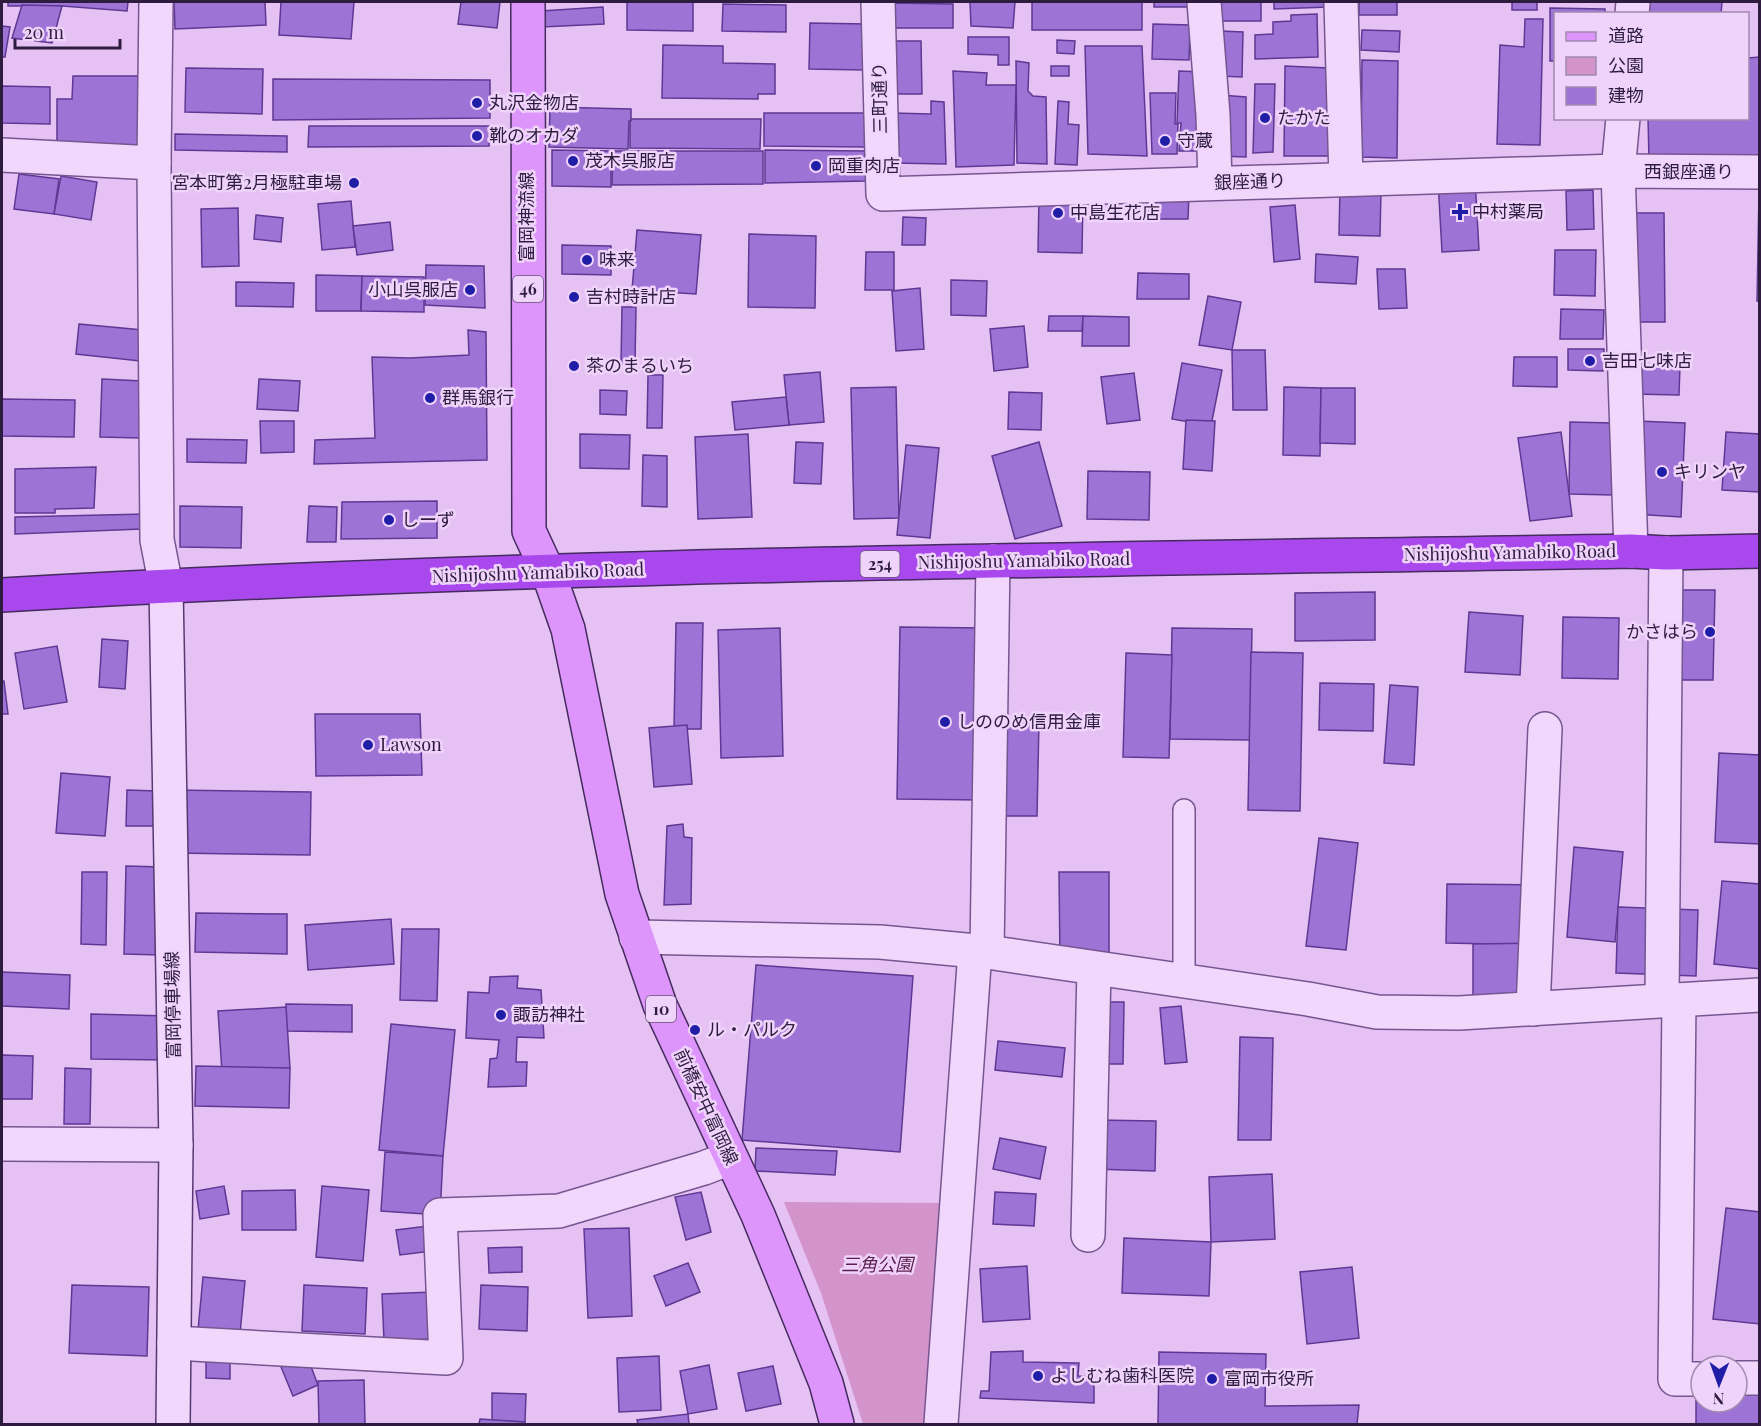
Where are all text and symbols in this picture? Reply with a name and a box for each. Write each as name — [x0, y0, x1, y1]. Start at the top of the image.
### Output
scale bar — [15, 12, 120, 50]
legend — [1554, 12, 1749, 120]
text: 20 m — [24, 20, 64, 44]
text: 道路 — [1608, 23, 1644, 47]
text: 公園 — [1608, 53, 1644, 77]
street label: 三町通り — [866, 62, 892, 134]
text: 建物 — [1608, 83, 1644, 107]
place label: 丸沢金物店 — [489, 90, 579, 114]
marker: 丸沢金物店 — [470, 96, 484, 110]
place label: たかた — [1277, 105, 1331, 129]
marker: たかた — [1258, 111, 1272, 125]
place label: 靴のオカダ — [489, 123, 579, 147]
place label: 守蔵 — [1177, 128, 1213, 152]
marker: 靴のオカダ — [470, 129, 484, 143]
marker: 守蔵 — [1158, 134, 1172, 148]
place label: 茂木呉服店 — [585, 148, 675, 172]
place label: 岡重肉店 — [828, 153, 900, 177]
marker: 茂木呉服店 — [566, 154, 580, 168]
marker: 岡重肉店 — [809, 159, 823, 173]
street label: 西銀座通り — [1644, 159, 1734, 183]
street label: 銀座通り — [1214, 168, 1286, 194]
place label: 宮本町第2月極駐車場 — [171, 170, 342, 194]
street label: 富岡神流線 — [514, 172, 538, 262]
marker: 宮本町第2月極駐車場 — [347, 176, 361, 190]
place label: 中村薬局 — [1472, 199, 1544, 223]
place label: 中島生花店 — [1070, 200, 1160, 224]
marker: 中村薬局 — [1453, 205, 1467, 219]
marker: 中島生花店 — [1051, 206, 1065, 220]
place label: 味来 — [599, 247, 635, 271]
marker: 味来 — [580, 253, 594, 267]
road number: 46 — [513, 276, 543, 302]
place label: 小山呉服店 — [368, 277, 458, 301]
marker: 小山呉服店 — [463, 283, 477, 297]
place label: 吉村時計店 — [586, 284, 676, 308]
marker: 吉村時計店 — [567, 290, 581, 304]
place label: 吉田七味店 — [1602, 348, 1692, 372]
place label: 茶のまるいち — [586, 353, 694, 377]
marker: 吉田七味店 — [1583, 354, 1597, 368]
marker: 茶のまるいち — [567, 359, 581, 373]
place label: 群馬銀行 — [442, 385, 514, 409]
marker: 群馬銀行 — [423, 391, 437, 405]
place label: キリンヤ — [1674, 459, 1746, 483]
marker: キリンヤ — [1655, 465, 1669, 479]
place label: しーず — [401, 507, 455, 531]
marker: しーず — [382, 513, 396, 527]
street label: Nishijoshu Yamabiko Road — [1403, 538, 1617, 566]
street label: Nishijoshu Yamabiko Road — [917, 546, 1131, 574]
road number: 254 — [860, 551, 900, 577]
street label: Nishijoshu Yamabiko Road — [431, 556, 645, 588]
place label: かさはら — [1626, 619, 1698, 643]
marker: かさはら — [1703, 625, 1717, 639]
place label: しののめ信用金庫 — [957, 709, 1101, 733]
marker: しののめ信用金庫 — [938, 715, 952, 729]
place label: Lawson — [380, 732, 442, 756]
marker: Lawson — [361, 738, 375, 752]
street label: 富岡停車場線 — [159, 951, 185, 1059]
road number: 10 — [646, 996, 676, 1022]
place label: 諏訪神社 — [513, 1002, 585, 1026]
marker: 諏訪神社 — [494, 1008, 508, 1022]
place label: ル・パルク — [707, 1017, 797, 1041]
marker: ル・パルク — [688, 1023, 702, 1037]
street label: 前橋安中富岡線 — [669, 1044, 744, 1169]
park label: 三角公園 — [841, 1252, 916, 1276]
north arrow — [1689, 1354, 1749, 1414]
place label: よしむね歯科医院 — [1050, 1363, 1194, 1387]
place label: 富岡市役所 — [1224, 1366, 1314, 1390]
marker: よしむね歯科医院 — [1031, 1369, 1045, 1383]
marker: 富岡市役所 — [1205, 1372, 1219, 1386]
text: N — [1712, 1389, 1725, 1410]

